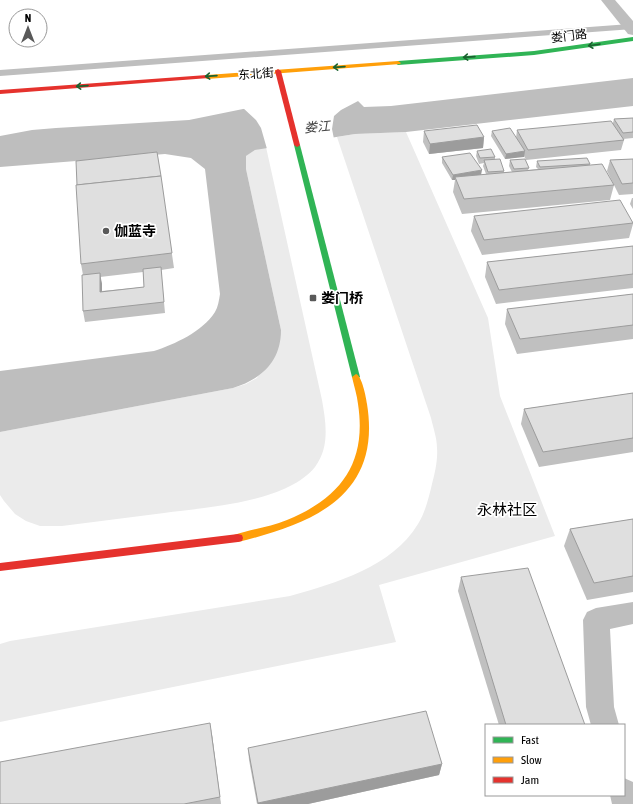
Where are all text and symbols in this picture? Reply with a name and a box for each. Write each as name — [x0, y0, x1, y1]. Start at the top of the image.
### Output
north arrow — [8, 8, 48, 48]
text: N — [25, 12, 31, 24]
street label: 娄门路 — [550, 27, 588, 45]
one-way arrow — [588, 41, 601, 49]
one-way arrow — [463, 54, 476, 61]
one-way arrow — [333, 63, 346, 70]
street label: 东北街 — [238, 66, 274, 82]
one-way arrow — [205, 73, 218, 80]
one-way arrow — [76, 82, 89, 89]
water label: 娄江 — [303, 118, 333, 136]
place label: 伽蓝寺 — [114, 223, 156, 239]
marker: 伽蓝寺 — [101, 226, 111, 236]
place label: 娄门桥 — [321, 290, 363, 306]
marker: 娄门桥 — [308, 293, 318, 303]
district label: 永林社区 — [477, 501, 537, 518]
legend — [485, 724, 625, 796]
text: Fast — [521, 733, 539, 747]
text: Slow — [521, 753, 542, 767]
text: Jam — [521, 773, 539, 787]

